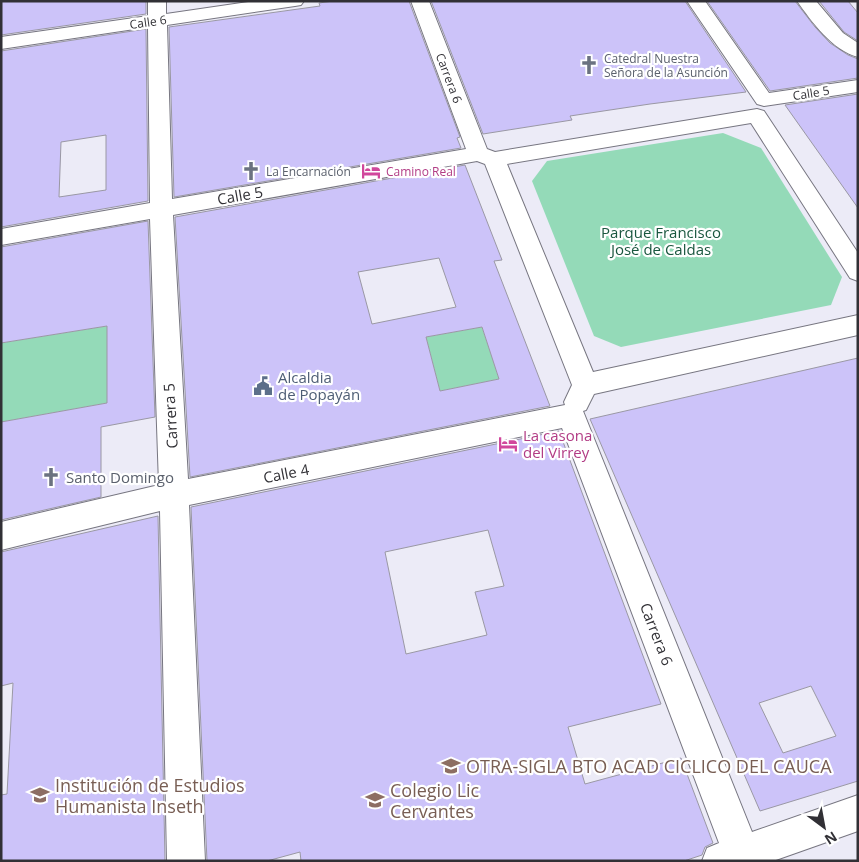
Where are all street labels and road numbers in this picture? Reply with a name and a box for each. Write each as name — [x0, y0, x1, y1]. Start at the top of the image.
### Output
street label: Calle 6 — [128, 11, 168, 33]
street label: Carrera 6 — [432, 51, 466, 106]
street label: Calle 5 — [791, 82, 831, 104]
street label: Calle 5 — [215, 181, 265, 209]
street label: Carrera 5 — [158, 383, 182, 449]
street label: Calle 4 — [261, 459, 311, 487]
street label: Carrera 6 — [636, 600, 678, 668]

